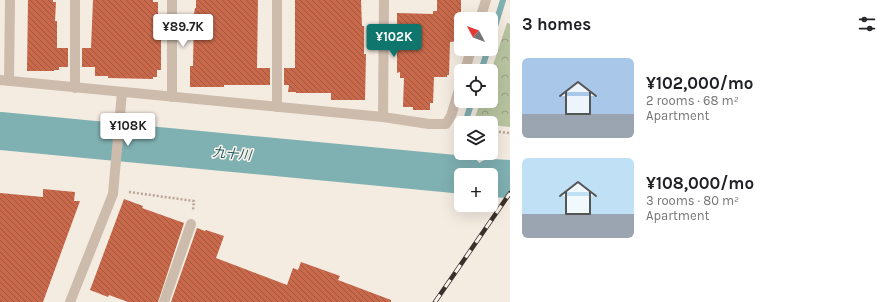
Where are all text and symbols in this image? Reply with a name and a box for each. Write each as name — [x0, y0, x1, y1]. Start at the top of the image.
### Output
north arrow — [454, 12, 498, 56]
map controls — [454, 12, 498, 212]
icon: filters — [856, 13, 878, 35]
pin: ¥89.7K — [150, 14, 216, 48]
text: 3 homes — [522, 14, 591, 34]
text: ¥89.7K — [162, 19, 204, 34]
pin: ¥102K — [366, 24, 422, 58]
text: ¥102K — [376, 29, 412, 44]
button: locate — [454, 64, 498, 108]
text: ¥102,000/mo — [646, 73, 753, 93]
icon: home — [554, 74, 602, 122]
text: 2 rooms · 68 m² — [646, 93, 739, 108]
text: Apartment — [646, 108, 709, 123]
pin: ¥108K — [100, 113, 156, 147]
button: layers — [454, 116, 498, 160]
text: ¥108K — [109, 118, 147, 133]
water label: 九十川 — [212, 144, 254, 163]
button: + — [454, 168, 498, 212]
text: ¥108,000/mo — [646, 173, 754, 193]
icon: home — [554, 174, 602, 222]
text: 3 rooms · 80 m² — [646, 193, 739, 208]
text: Apartment — [646, 208, 709, 223]

